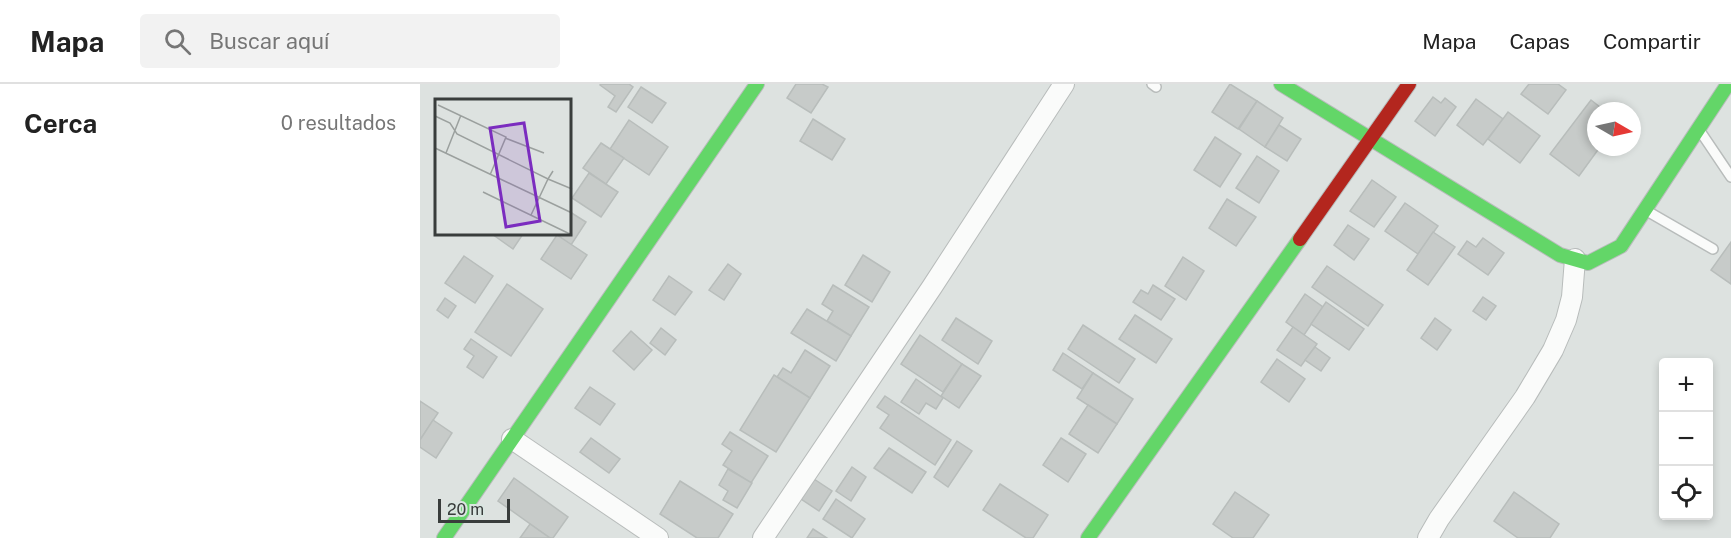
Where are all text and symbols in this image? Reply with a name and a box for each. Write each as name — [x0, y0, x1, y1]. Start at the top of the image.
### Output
search box — [140, 14, 560, 68]
text: Mapa — [30, 25, 104, 58]
icon: search — [161, 25, 194, 58]
text: Buscar aquí — [209, 28, 329, 54]
text: Mapa — [1422, 29, 1476, 54]
text: Capas — [1509, 29, 1570, 54]
text: Compartir — [1603, 29, 1701, 54]
inset map — [435, 99, 572, 236]
north arrow — [1587, 102, 1641, 156]
text: Cerca — [24, 108, 97, 139]
text: 0 resultados — [281, 111, 396, 135]
map controls — [1659, 358, 1713, 520]
button: + — [1659, 358, 1713, 412]
button: − — [1659, 412, 1713, 466]
button: locate — [1659, 466, 1713, 520]
scale bar — [438, 496, 510, 524]
text: 20 m — [447, 500, 484, 519]

